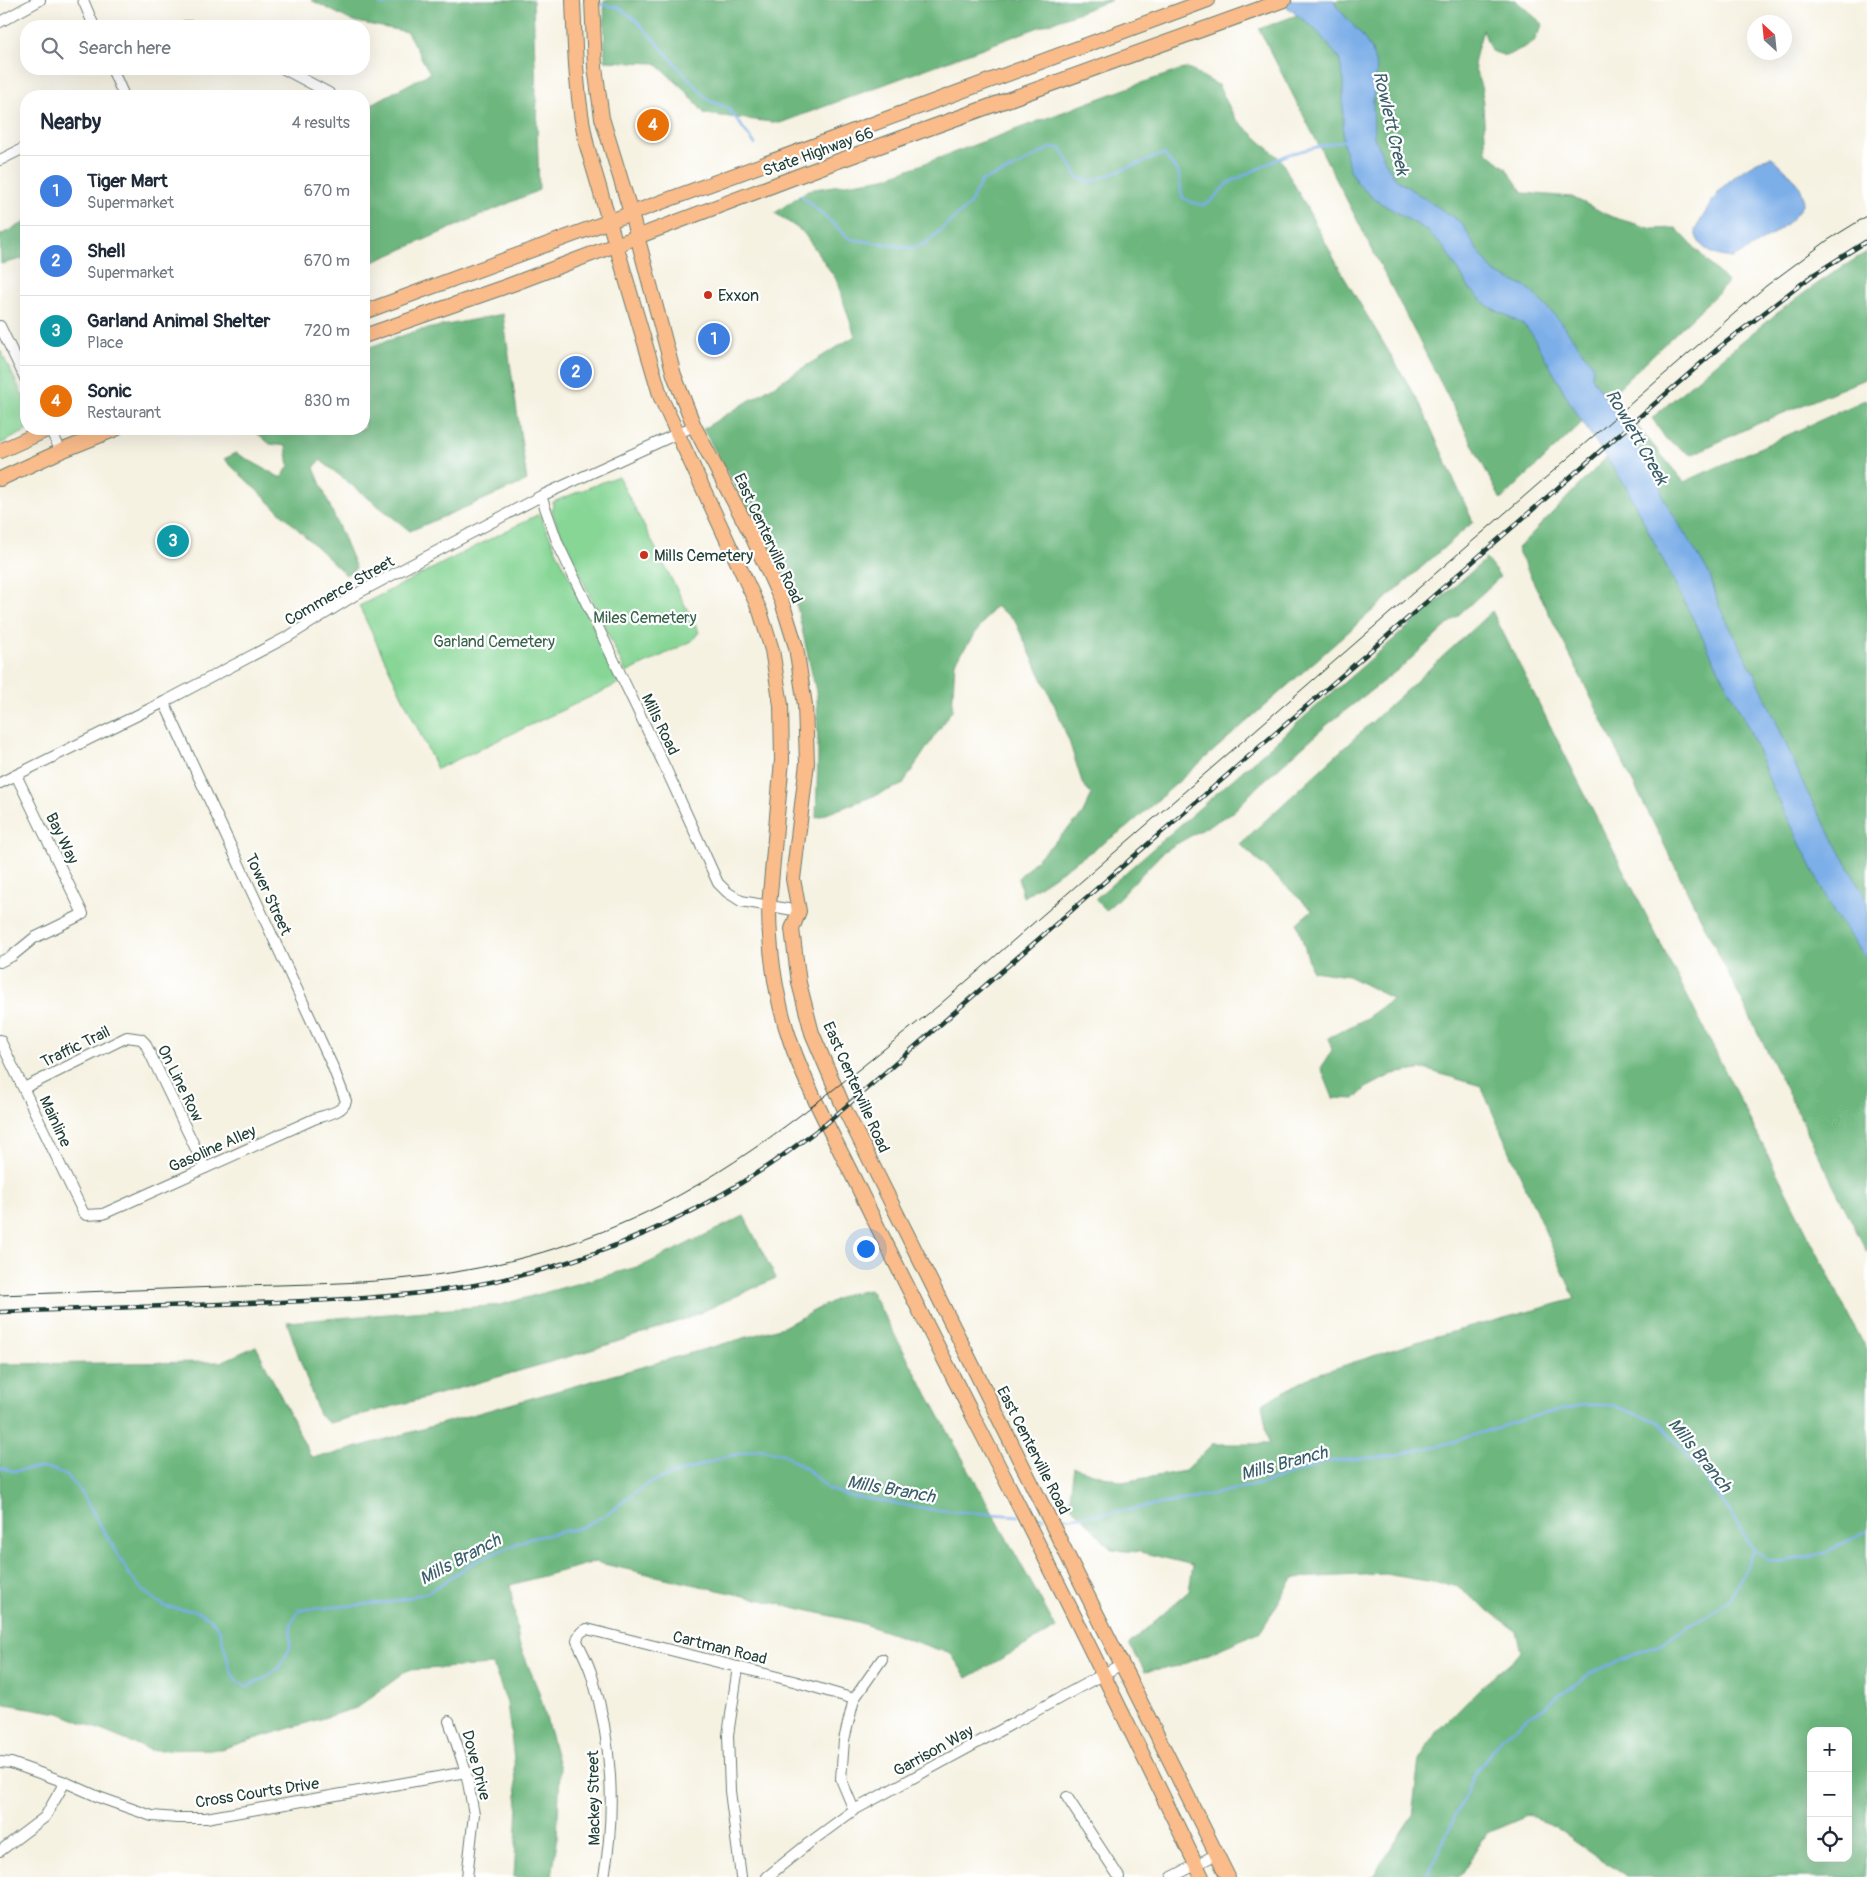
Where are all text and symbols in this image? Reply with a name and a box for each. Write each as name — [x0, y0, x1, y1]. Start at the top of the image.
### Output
north arrow — [1747, 15, 1792, 60]
search box — [20, 20, 370, 75]
icon: search — [38, 34, 66, 62]
text: Search here — [78, 36, 171, 60]
water label: Rowlett Creek — [1367, 69, 1414, 179]
pin: 4 — [637, 106, 669, 144]
text: Nearby — [40, 109, 101, 136]
text: 4 results — [292, 113, 350, 133]
street label: State Highway 66 — [760, 123, 876, 181]
text: Tiger Mart — [87, 169, 168, 193]
text: 1 — [53, 181, 59, 201]
text: 670 m — [304, 181, 350, 201]
text: Supermarket — [87, 193, 174, 213]
text: Shell — [87, 239, 125, 263]
text: 2 — [52, 251, 60, 271]
text: 670 m — [304, 251, 350, 271]
text: Supermarket — [87, 263, 174, 283]
place label: Exxon — [718, 286, 759, 306]
marker: Exxon — [702, 289, 714, 301]
text: Garland Animal Shelter — [87, 309, 270, 333]
pin: 1 — [698, 320, 730, 358]
text: 3 — [52, 321, 60, 341]
text: 720 m — [304, 321, 350, 341]
text: Place — [87, 333, 123, 353]
pin: 2 — [560, 353, 592, 391]
text: Sonic — [87, 379, 132, 403]
water label: Rowlett Creek — [1600, 386, 1674, 490]
text: 4 — [51, 391, 61, 411]
text: 830 m — [304, 391, 350, 411]
text: Restaurant — [87, 403, 161, 423]
street label: East Centerville Road — [729, 470, 807, 607]
pin: 3 — [157, 522, 189, 560]
place label: Mills Cemetery — [654, 546, 753, 566]
marker: Mills Cemetery — [638, 549, 650, 561]
street label: Commerce Street — [281, 551, 398, 630]
park label: Miles Cemetery — [593, 608, 697, 628]
park label: Garland Cemetery — [433, 632, 555, 652]
street label: Mills Road — [637, 691, 684, 758]
street label: Bay Way — [41, 809, 83, 868]
street label: Tower Street — [240, 850, 296, 939]
street label: East Centerville Road — [818, 1019, 894, 1156]
street label: Traffic Trail — [37, 1022, 113, 1072]
street label: On Line Row — [153, 1042, 207, 1125]
street label: Mainline — [35, 1093, 76, 1150]
street label: Gasoline Alley — [166, 1121, 259, 1177]
your location — [853, 1236, 879, 1262]
street label: East Centerville Road — [992, 1383, 1074, 1518]
water label: Mills Branch — [1663, 1414, 1738, 1498]
water label: Mills Branch — [1238, 1440, 1332, 1486]
water label: Mills Branch — [845, 1470, 938, 1509]
water label: Mills Branch — [416, 1528, 506, 1590]
street label: Cartman Road — [671, 1627, 769, 1669]
street label: Garrison Way — [890, 1721, 977, 1781]
map controls — [1807, 1727, 1852, 1862]
button: + — [1807, 1727, 1852, 1772]
street label: Dove Drive — [457, 1728, 495, 1802]
street label: Mackey Street — [583, 1750, 605, 1846]
button: − — [1807, 1772, 1852, 1817]
street label: Cross Courts Drive — [194, 1773, 321, 1813]
button: locate — [1807, 1817, 1852, 1862]

